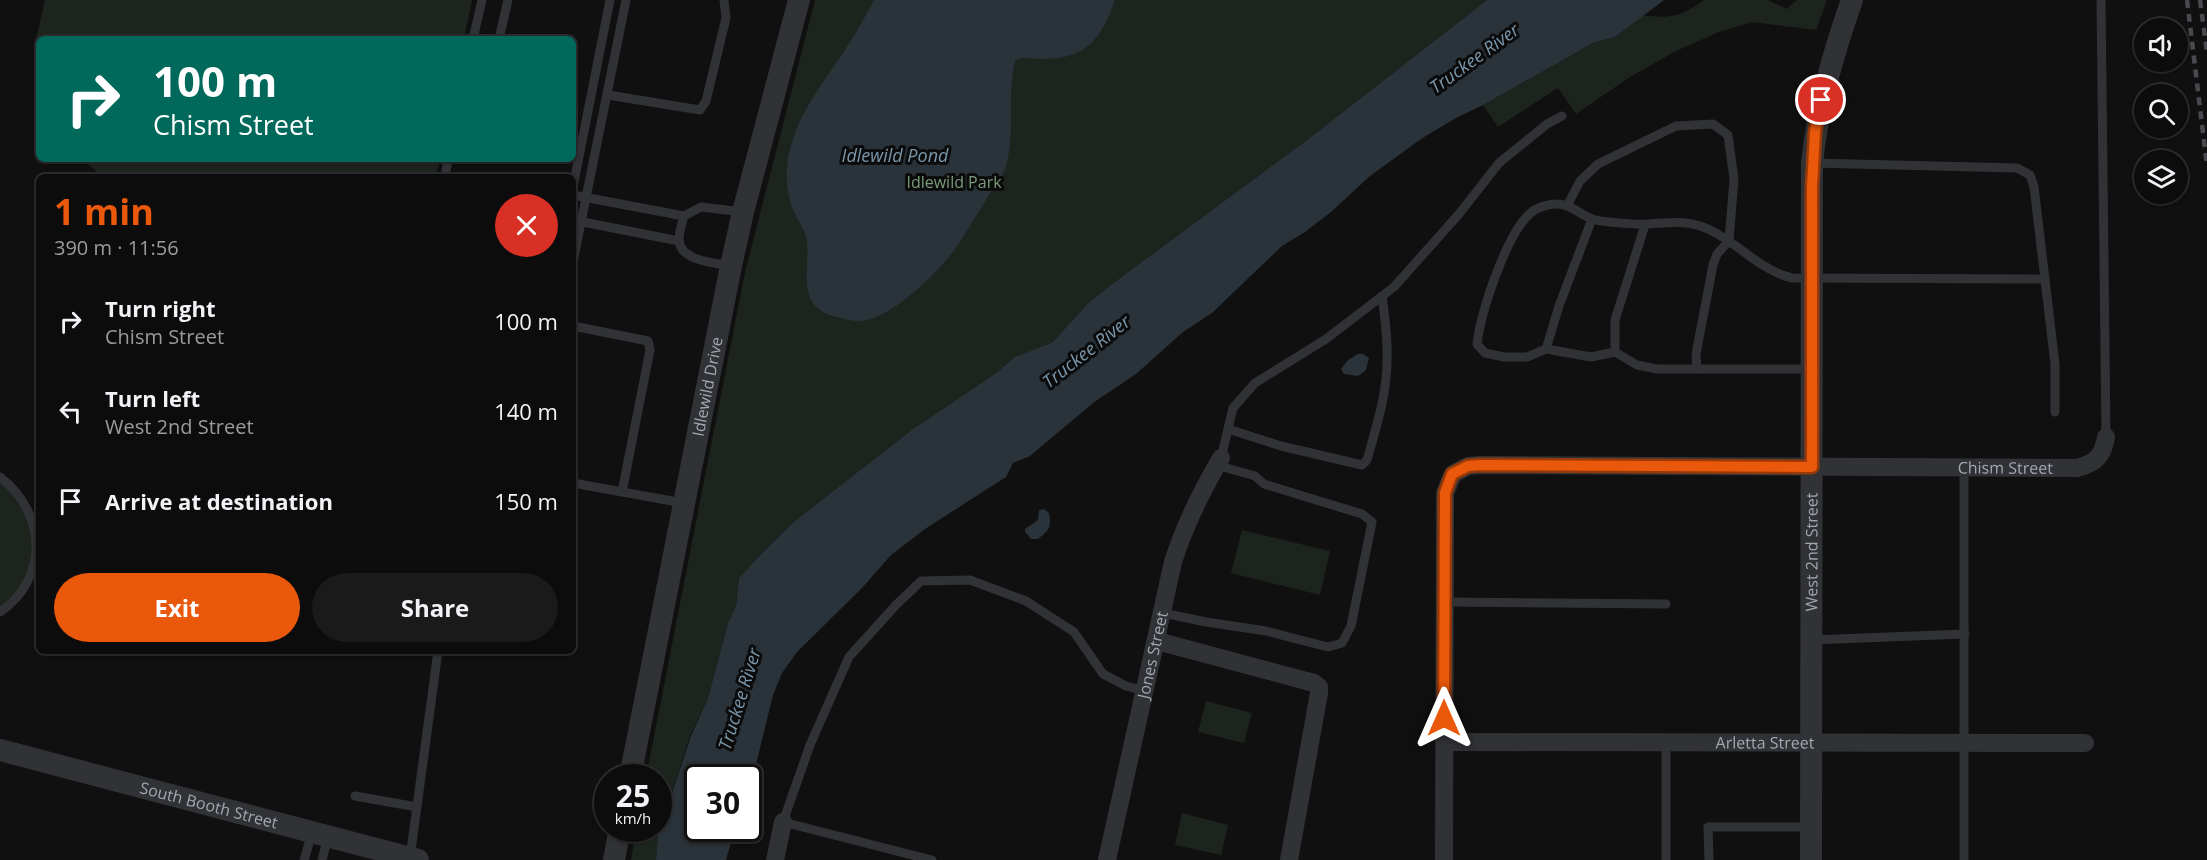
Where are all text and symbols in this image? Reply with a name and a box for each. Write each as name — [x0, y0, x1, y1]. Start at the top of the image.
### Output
water label: Truckee River — [1424, 17, 1524, 99]
map controls — [2134, 18, 2188, 204]
button: sound — [2134, 18, 2188, 72]
text: 100 m — [153, 52, 277, 109]
icon: right — [54, 60, 132, 138]
pin — [1795, 74, 1846, 125]
icon: arrive — [1804, 83, 1837, 116]
button: search — [2134, 84, 2188, 138]
text: Chism Street — [153, 106, 314, 143]
water label: Idlewild Pond — [842, 143, 949, 167]
button: layers — [2134, 150, 2188, 204]
park label: Idlewild Park — [906, 171, 1002, 193]
text: 1 min — [54, 187, 154, 236]
button: close — [495, 194, 558, 257]
text: 390 m · 11:56 — [54, 234, 179, 261]
text: Turn right — [105, 293, 216, 323]
icon: right — [54, 305, 87, 338]
text: 100 m — [494, 306, 558, 336]
water label: Truckee River — [1037, 309, 1136, 393]
text: Chism Street — [105, 323, 224, 350]
street label: Idlewild Drive — [687, 335, 728, 438]
text: Turn left — [105, 383, 200, 413]
icon: left — [54, 395, 87, 428]
text: 140 m — [494, 396, 558, 426]
text: West 2nd Street — [105, 413, 254, 440]
street label: Chism Street — [1958, 456, 2053, 479]
icon: arrive — [54, 485, 87, 518]
text: Arrive at destination — [105, 486, 333, 516]
text: 150 m — [494, 486, 558, 516]
street label: West 2nd Street — [1800, 492, 1823, 611]
button: Exit — [54, 573, 300, 642]
button: Share — [312, 573, 558, 642]
street label: Jones Street — [1132, 609, 1173, 703]
water label: Truckee River — [712, 644, 766, 753]
position arrow — [1412, 686, 1476, 750]
street label: Arletta Street — [1716, 731, 1815, 754]
speed limit sign: 30 — [684, 764, 762, 842]
text: 25 — [616, 775, 650, 816]
street label: South Booth Street — [137, 776, 281, 834]
text: km/h — [615, 808, 651, 828]

